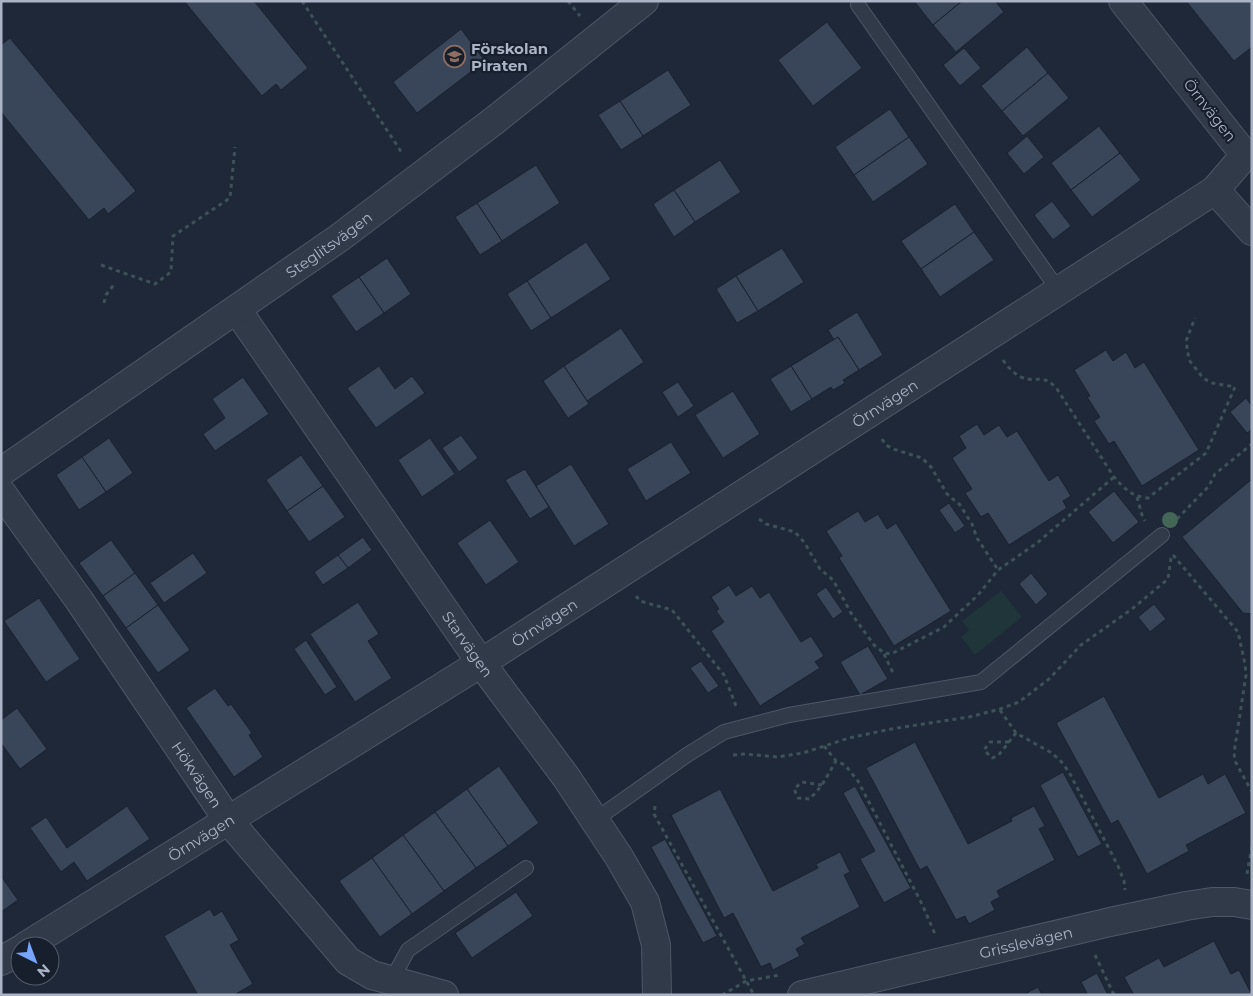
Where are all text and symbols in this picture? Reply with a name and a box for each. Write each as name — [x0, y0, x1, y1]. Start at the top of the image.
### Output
place label: Förskolan Piraten — [471, 39, 548, 75]
school or university icon: Förskolan Piraten — [443, 45, 467, 69]
street label: Örnvägen — [1180, 75, 1240, 145]
street label: Steglitsvägen — [282, 207, 376, 282]
street label: Örnvägen — [848, 375, 921, 431]
street label: Örnvägen — [508, 594, 581, 650]
street label: Starvägen — [438, 607, 498, 681]
street label: Hökvägen — [168, 738, 226, 811]
street label: Örnvägen — [164, 809, 238, 865]
street label: Grisslevägen — [977, 922, 1074, 962]
north arrow — [10, 936, 60, 986]
text: N — [33, 960, 54, 981]

